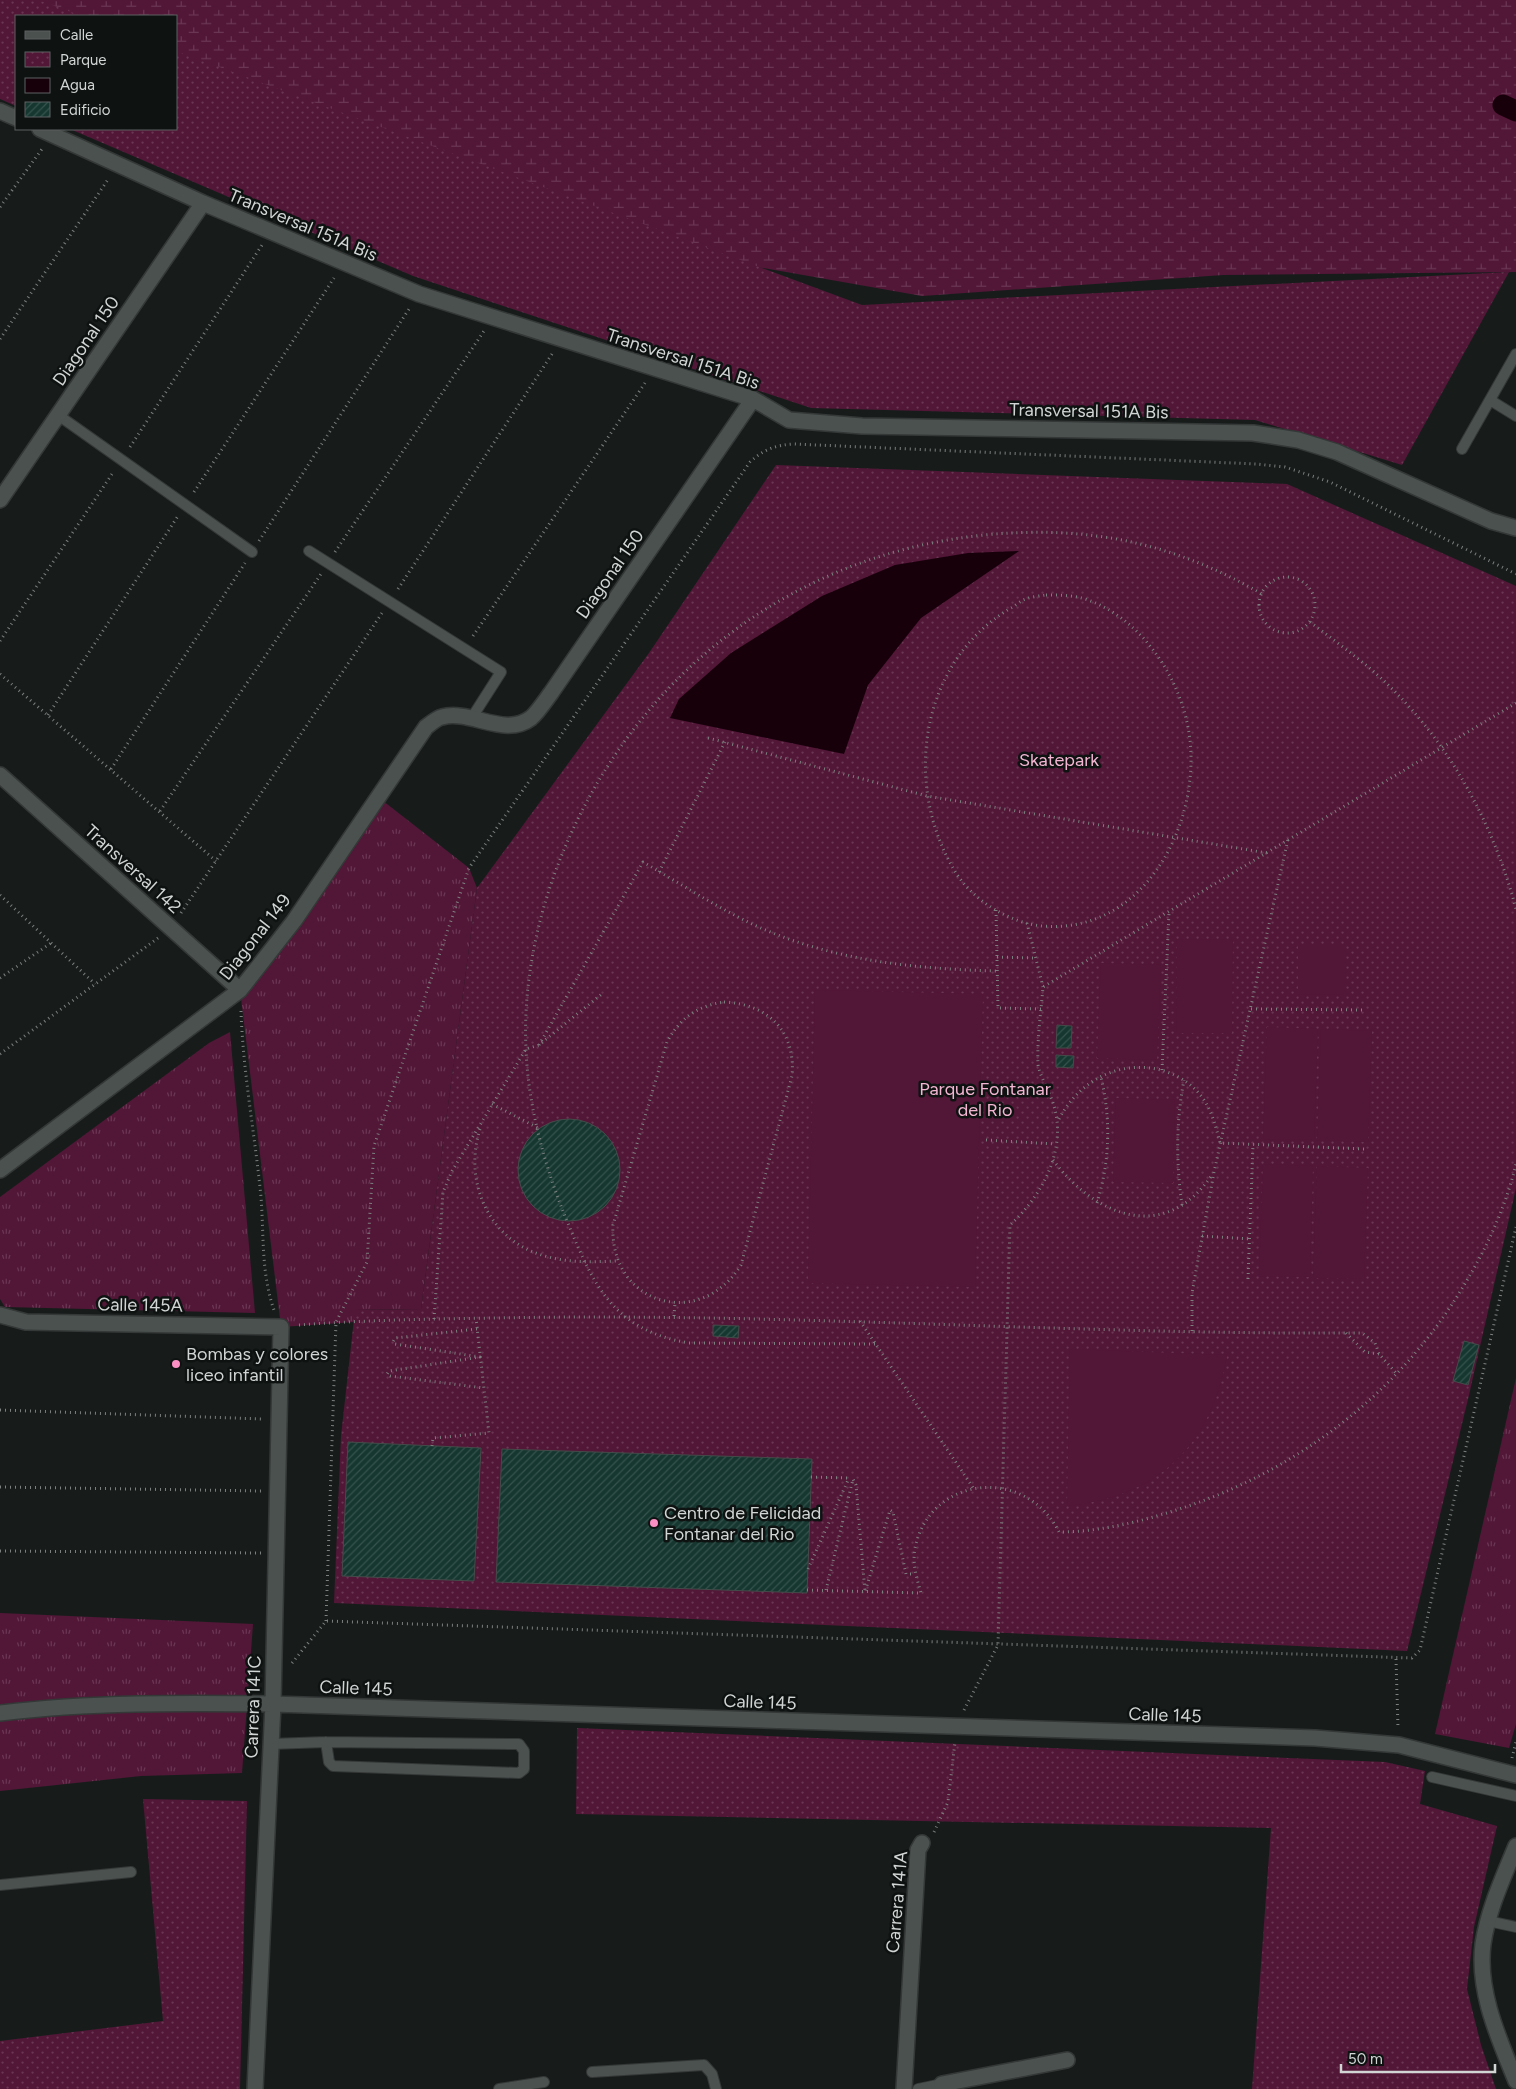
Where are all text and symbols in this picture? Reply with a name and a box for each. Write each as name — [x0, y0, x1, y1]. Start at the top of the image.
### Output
legend — [15, 15, 178, 130]
text: Calle — [60, 26, 93, 44]
text: Parque — [60, 51, 107, 69]
text: Agua — [60, 76, 95, 94]
text: Edificio — [60, 101, 111, 119]
street label: Transversal 151A Bis — [225, 184, 381, 266]
street label: Diagonal 150 — [48, 292, 124, 390]
street label: Transversal 151A Bis — [604, 324, 762, 394]
street label: Transversal 151A Bis — [1009, 399, 1169, 423]
street label: Diagonal 150 — [571, 525, 649, 623]
park label: Skatepark — [1019, 749, 1099, 771]
street label: Transversal 142 — [80, 820, 186, 918]
street label: Diagonal 149 — [215, 890, 295, 984]
park label: Parque Fontanar del Rio — [919, 1078, 1051, 1121]
street label: Calle 145A — [97, 1293, 183, 1317]
place label: Bombas y colores liceo infantil — [186, 1343, 328, 1386]
marker: Bombas y colores liceo infantil — [170, 1358, 182, 1370]
place label: Centro de Felicidad Fontanar del Rio — [664, 1502, 821, 1545]
marker: Centro de Felicidad Fontanar del Rio — [648, 1517, 660, 1529]
street label: Carrera 141C — [240, 1655, 266, 1759]
street label: Calle 145 — [319, 1676, 393, 1700]
street label: Calle 145 — [723, 1690, 797, 1714]
street label: Calle 145 — [1128, 1703, 1202, 1727]
street label: Carrera 141A — [882, 1850, 912, 1954]
scale bar — [1341, 2042, 1495, 2074]
text: 50 m — [1348, 2050, 1383, 2068]

